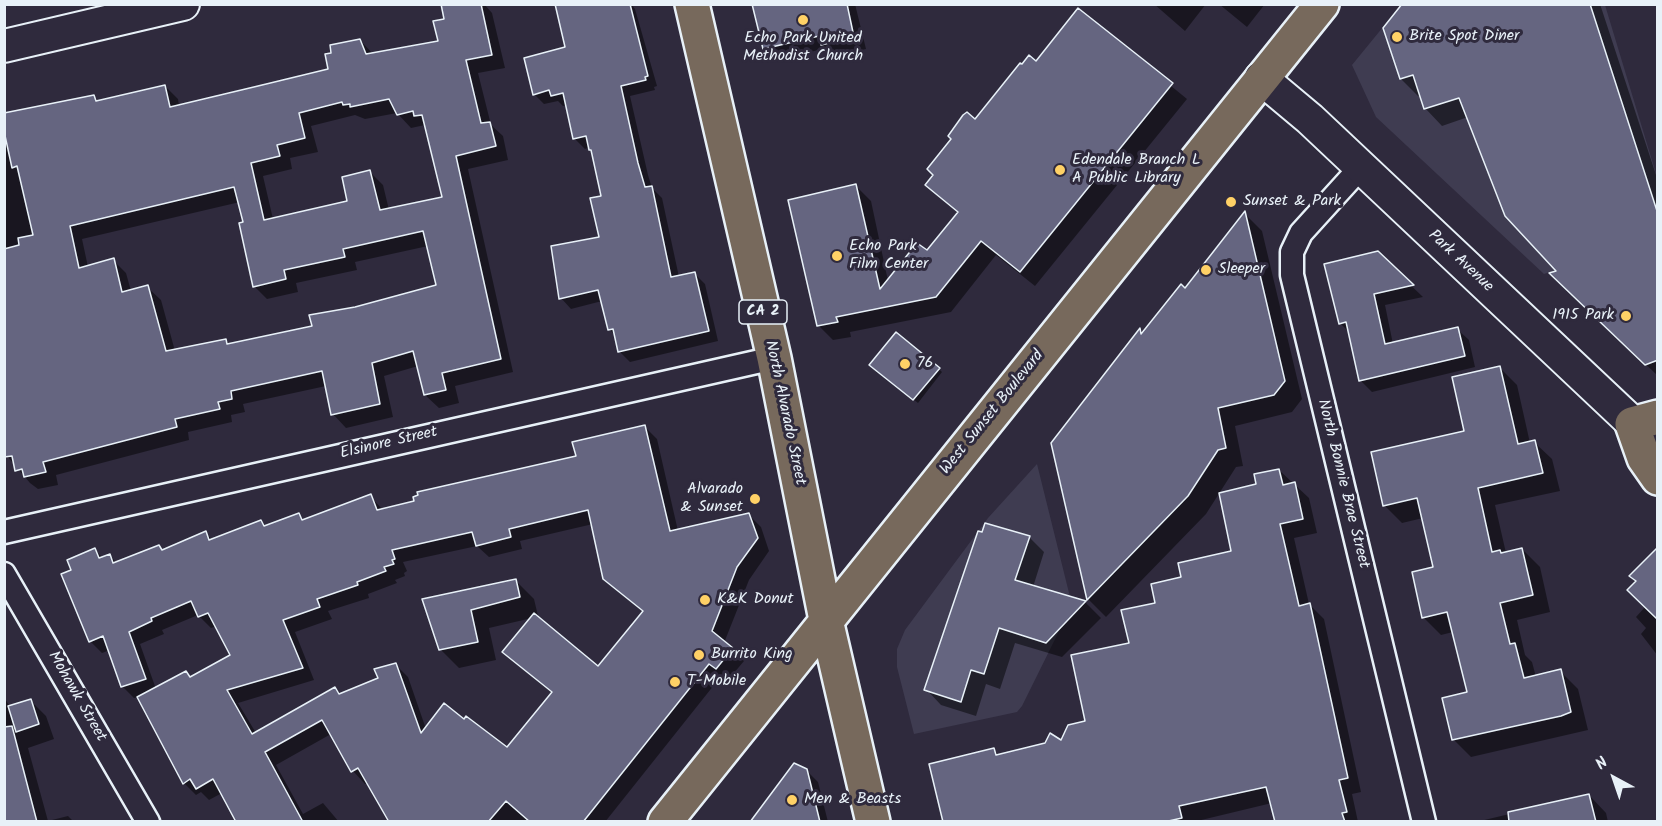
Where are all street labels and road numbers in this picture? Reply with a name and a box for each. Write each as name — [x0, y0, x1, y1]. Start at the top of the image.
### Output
street label: Park Avenue — [1423, 227, 1497, 297]
road number: CA 2 — [739, 300, 787, 324]
street label: North Alvarado Street — [759, 339, 809, 487]
street label: West Sunset Boulevard — [937, 347, 1049, 479]
street label: North Bonnie Brae Street — [1312, 397, 1372, 571]
street label: Elsinore Street — [339, 423, 439, 465]
street label: Mohawk Street — [42, 648, 110, 746]

